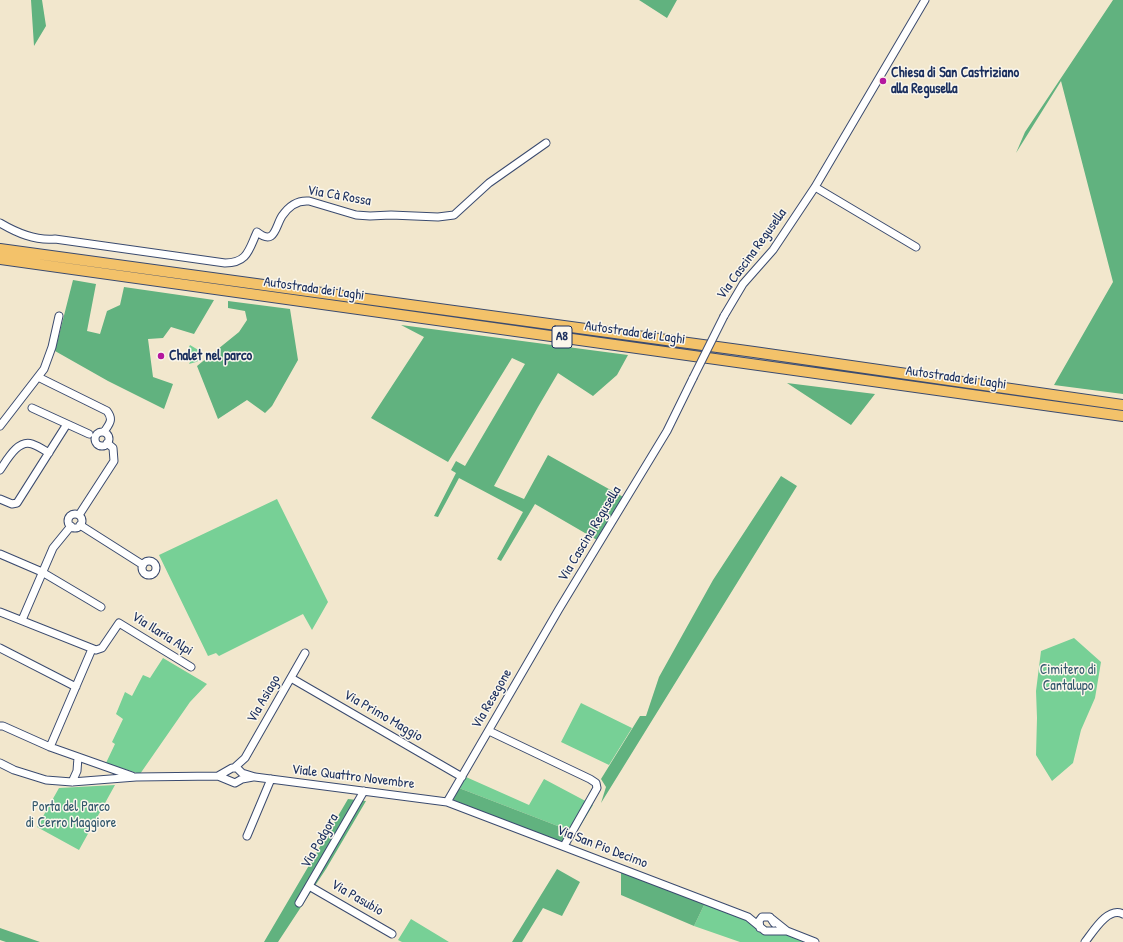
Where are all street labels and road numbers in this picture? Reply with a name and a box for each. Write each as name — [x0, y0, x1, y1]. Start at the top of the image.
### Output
street label: Via Cà Rossa — [306, 182, 372, 210]
street label: Via Cascina Regusella — [713, 205, 791, 303]
street label: Autostrada dei Laghi — [263, 274, 365, 304]
street label: Autostrada dei Laghi — [584, 318, 686, 348]
road number: A8 — [552, 326, 572, 348]
street label: Autostrada dei Laghi — [905, 363, 1007, 393]
street label: Via Cascina Regusella — [555, 483, 625, 585]
street label: Via Ilaria Alpi — [128, 609, 196, 659]
street label: Via Resegone — [468, 666, 516, 732]
street label: Via Asiago — [244, 672, 284, 726]
street label: Via Primo Maggio — [341, 687, 425, 745]
street label: Viale Quattro Novembre — [291, 761, 415, 793]
street label: Via Podgora — [298, 811, 342, 871]
street label: Via San Pio Decimo — [554, 822, 650, 872]
street label: Via Pasubio — [328, 876, 386, 920]

